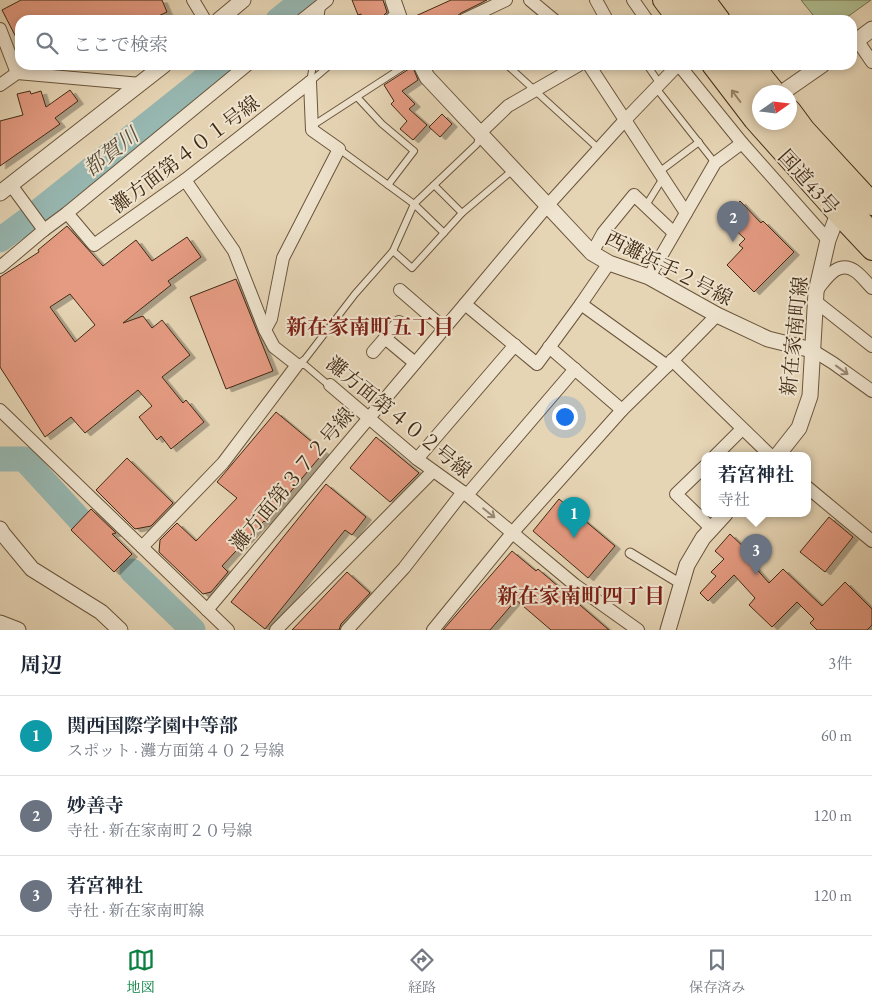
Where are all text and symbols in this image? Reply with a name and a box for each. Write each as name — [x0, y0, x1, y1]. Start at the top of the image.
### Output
search box — [15, 15, 857, 70]
icon: search — [33, 29, 61, 57]
text: ここで検索 — [73, 32, 168, 57]
north arrow — [752, 85, 797, 130]
street label: 灘方面第４０１号線 — [105, 89, 265, 219]
one-way arrow — [730, 90, 741, 103]
water label: 都賀川 — [78, 120, 145, 182]
street label: 国道43号 — [773, 144, 845, 220]
pin: 2 — [717, 201, 749, 242]
street label: 西灘浜手２号線 — [601, 225, 737, 311]
street label: 新在家南町線 — [775, 275, 813, 397]
district label: 新在家南町五丁目 — [286, 313, 454, 340]
street label: 灘方面第４０２号線 — [321, 350, 477, 484]
one-way arrow — [835, 365, 849, 375]
street label: 灘方面第３７２号線 — [224, 402, 360, 556]
your location — [552, 404, 578, 430]
popup — [701, 452, 811, 517]
text: 若宮神社 — [718, 462, 794, 487]
text: 寺社 — [718, 489, 750, 510]
pin: 1 — [558, 497, 590, 538]
one-way arrow — [482, 508, 495, 519]
pin: 3 — [740, 534, 772, 575]
district label: 新在家南町四丁目 — [497, 582, 665, 609]
text: 周辺 — [20, 651, 62, 678]
text: 3件 — [828, 653, 852, 674]
text: 関西国際学園中等部 — [67, 713, 238, 738]
text: 1 — [32, 725, 40, 746]
text: 60 m — [821, 725, 852, 746]
text: スポット · 灘方面第４０２号線 — [67, 740, 285, 761]
text: 妙善寺 — [67, 793, 124, 818]
text: 2 — [32, 805, 40, 826]
text: 120 m — [813, 805, 852, 826]
text: 寺社 · 新在家南町２０号線 — [67, 820, 253, 841]
text: 若宮神社 — [67, 873, 143, 898]
text: 3 — [32, 885, 40, 906]
text: 120 m — [813, 885, 852, 906]
text: 寺社 · 新在家南町線 — [67, 900, 205, 921]
tab: 地図 — [127, 946, 155, 996]
tab: 経路 — [408, 946, 436, 996]
tab: 保存済み — [689, 946, 745, 996]

